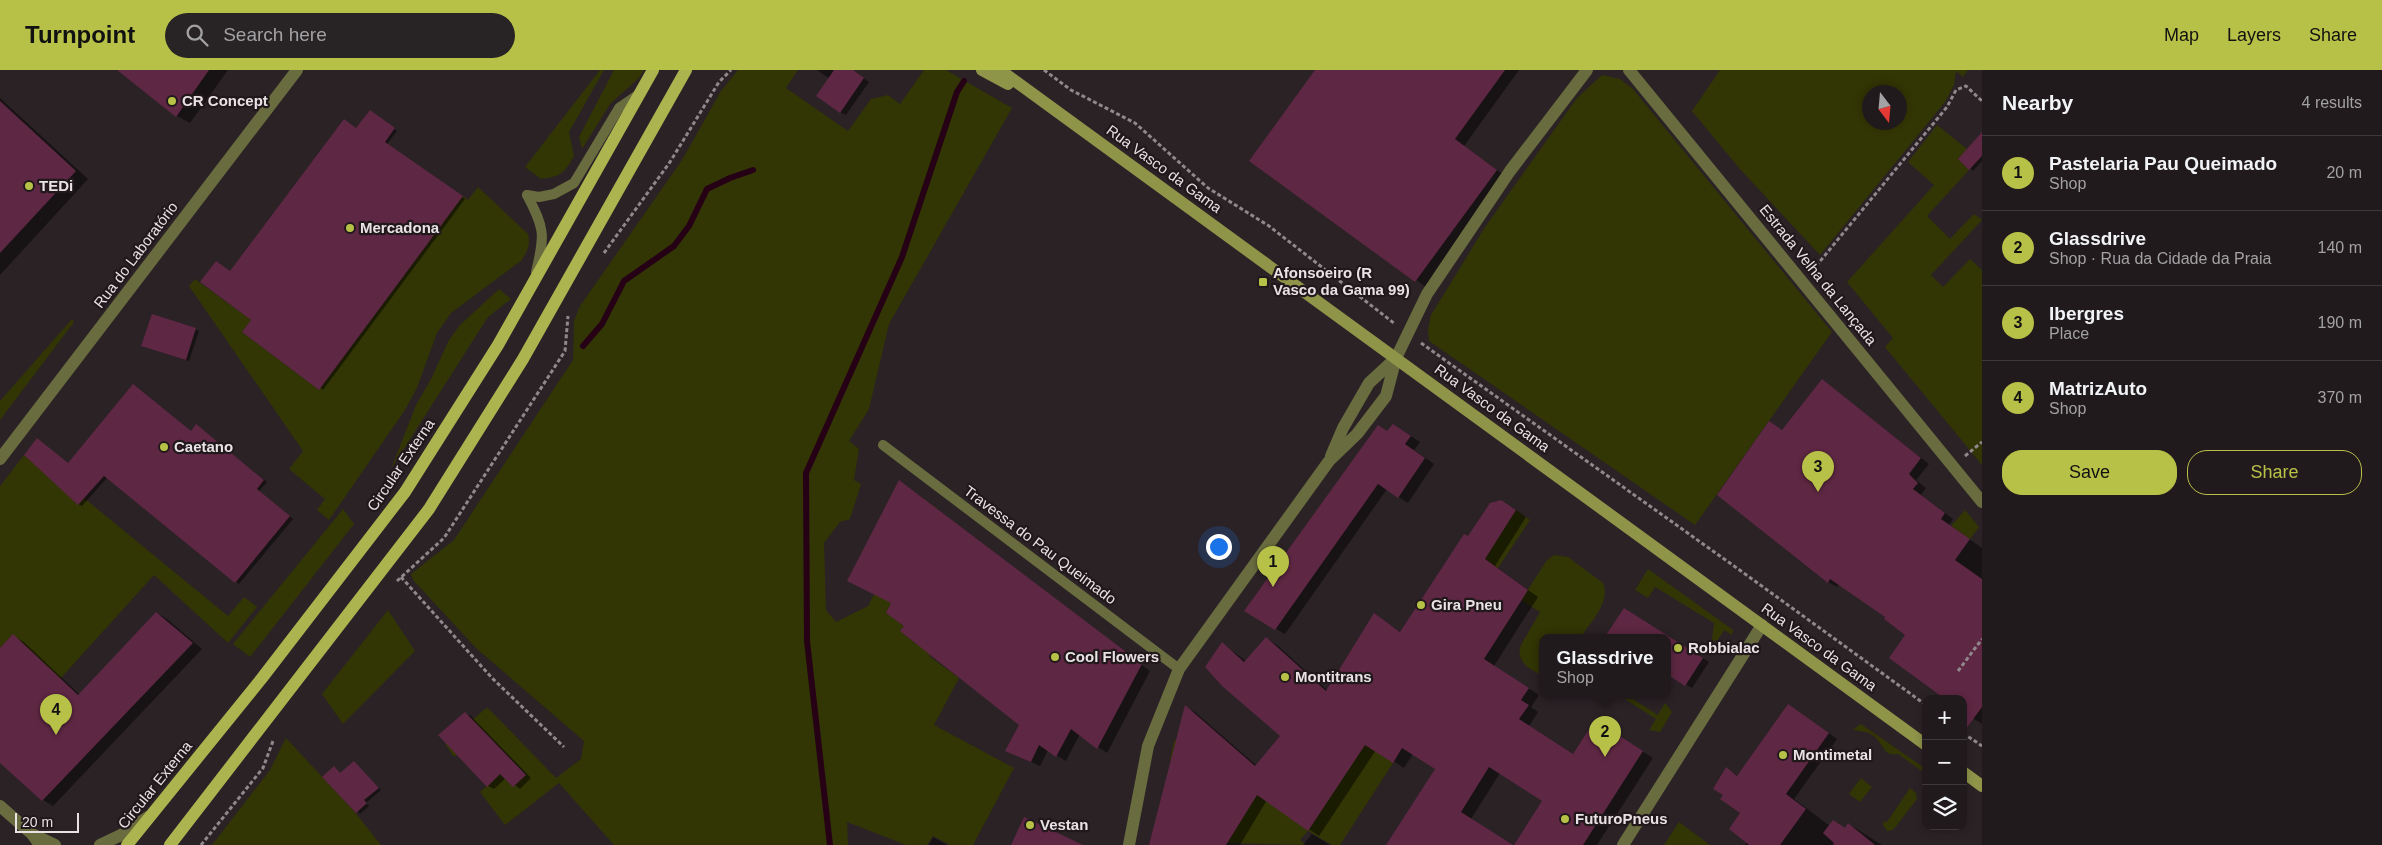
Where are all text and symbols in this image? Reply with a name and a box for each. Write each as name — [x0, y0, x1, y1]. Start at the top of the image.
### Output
search box — [165, 13, 515, 58]
text: Turnpoint — [25, 21, 135, 48]
icon: search — [183, 21, 211, 49]
text: Search here — [223, 24, 327, 45]
text: Map — [2164, 25, 2199, 45]
text: Layers — [2227, 25, 2281, 45]
text: Share — [2309, 25, 2357, 45]
north arrow — [1862, 85, 1907, 130]
text: Nearby — [2002, 91, 2073, 114]
place label: CR Concept — [182, 92, 268, 109]
text: 4 results — [2302, 94, 2362, 111]
marker: CR Concept — [166, 95, 178, 107]
street label: Rua Vasco da Gama — [1103, 121, 1226, 216]
text: Pastelaria Pau Queimado — [2049, 153, 2277, 174]
text: 1 — [2014, 164, 2022, 181]
text: 20 m — [2326, 164, 2362, 181]
text: Shop — [2049, 175, 2086, 192]
place label: TEDi — [39, 177, 73, 194]
marker: TEDi — [23, 180, 35, 192]
street label: Rua do Laboratório — [90, 198, 181, 311]
street label: Estrada Velha da Lançada — [1756, 201, 1881, 349]
place label: Mercadona — [360, 219, 440, 236]
marker: Mercadona — [344, 222, 356, 234]
text: Glassdrive — [2049, 228, 2146, 249]
text: 2 — [2014, 239, 2022, 256]
text: 140 m — [2318, 239, 2362, 256]
text: Shop · Rua da Cidade da Praia — [2049, 250, 2271, 267]
place label: Afonsoeiro (R Vasco da Gama 99) — [1273, 264, 1410, 298]
marker: Afonsoeiro (R Vasco da Gama 99) — [1257, 276, 1269, 288]
text: Ibergres — [2049, 303, 2124, 324]
text: 3 — [2014, 314, 2022, 331]
text: 190 m — [2318, 314, 2362, 331]
text: Place — [2049, 325, 2089, 342]
street label: Rua Vasco da Gama — [1431, 360, 1554, 455]
text: MatrizAuto — [2049, 378, 2147, 399]
text: 4 — [2014, 389, 2022, 406]
text: 370 m — [2318, 389, 2362, 406]
text: Shop — [2049, 400, 2086, 417]
street label: Circular Externa — [363, 415, 438, 514]
place label: Caetano — [174, 438, 233, 455]
marker: Caetano — [158, 441, 170, 453]
button: Save — [2002, 450, 2177, 495]
button: Share — [2187, 450, 2362, 495]
pin: 3 — [1802, 451, 1834, 492]
street label: Travessa do Pau Queimado — [961, 482, 1120, 607]
your location — [1206, 534, 1232, 560]
pin: 1 — [1257, 546, 1289, 587]
place label: Gira Pneu — [1431, 596, 1502, 613]
marker: Gira Pneu — [1415, 599, 1427, 611]
street label: Rua Vasco da Gama — [1758, 599, 1881, 694]
popup — [1539, 634, 1671, 699]
place label: Robbialac — [1688, 639, 1760, 656]
marker: Robbialac — [1672, 642, 1684, 654]
text: Glassdrive — [1556, 647, 1654, 668]
place label: Cool Flowers — [1065, 648, 1159, 665]
marker: Cool Flowers — [1049, 651, 1061, 663]
place label: Montitrans — [1295, 668, 1372, 685]
text: Shop — [1556, 669, 1594, 686]
marker: Montitrans — [1279, 671, 1291, 683]
pin: 4 — [40, 694, 72, 735]
map controls — [1922, 695, 1967, 830]
button: + — [1922, 695, 1967, 740]
pin: 2 — [1589, 716, 1621, 757]
street label: Circular Externa — [114, 737, 195, 832]
button: − — [1922, 740, 1967, 785]
place label: Montimetal — [1793, 746, 1872, 763]
marker: Montimetal — [1777, 749, 1789, 761]
button: layers — [1922, 785, 1967, 830]
scale bar — [15, 810, 79, 833]
place label: FuturoPneus — [1575, 810, 1668, 827]
marker: FuturoPneus — [1559, 813, 1571, 825]
text: 20 m — [22, 814, 53, 830]
place label: Vestan — [1040, 816, 1088, 833]
marker: Vestan — [1024, 819, 1036, 831]

